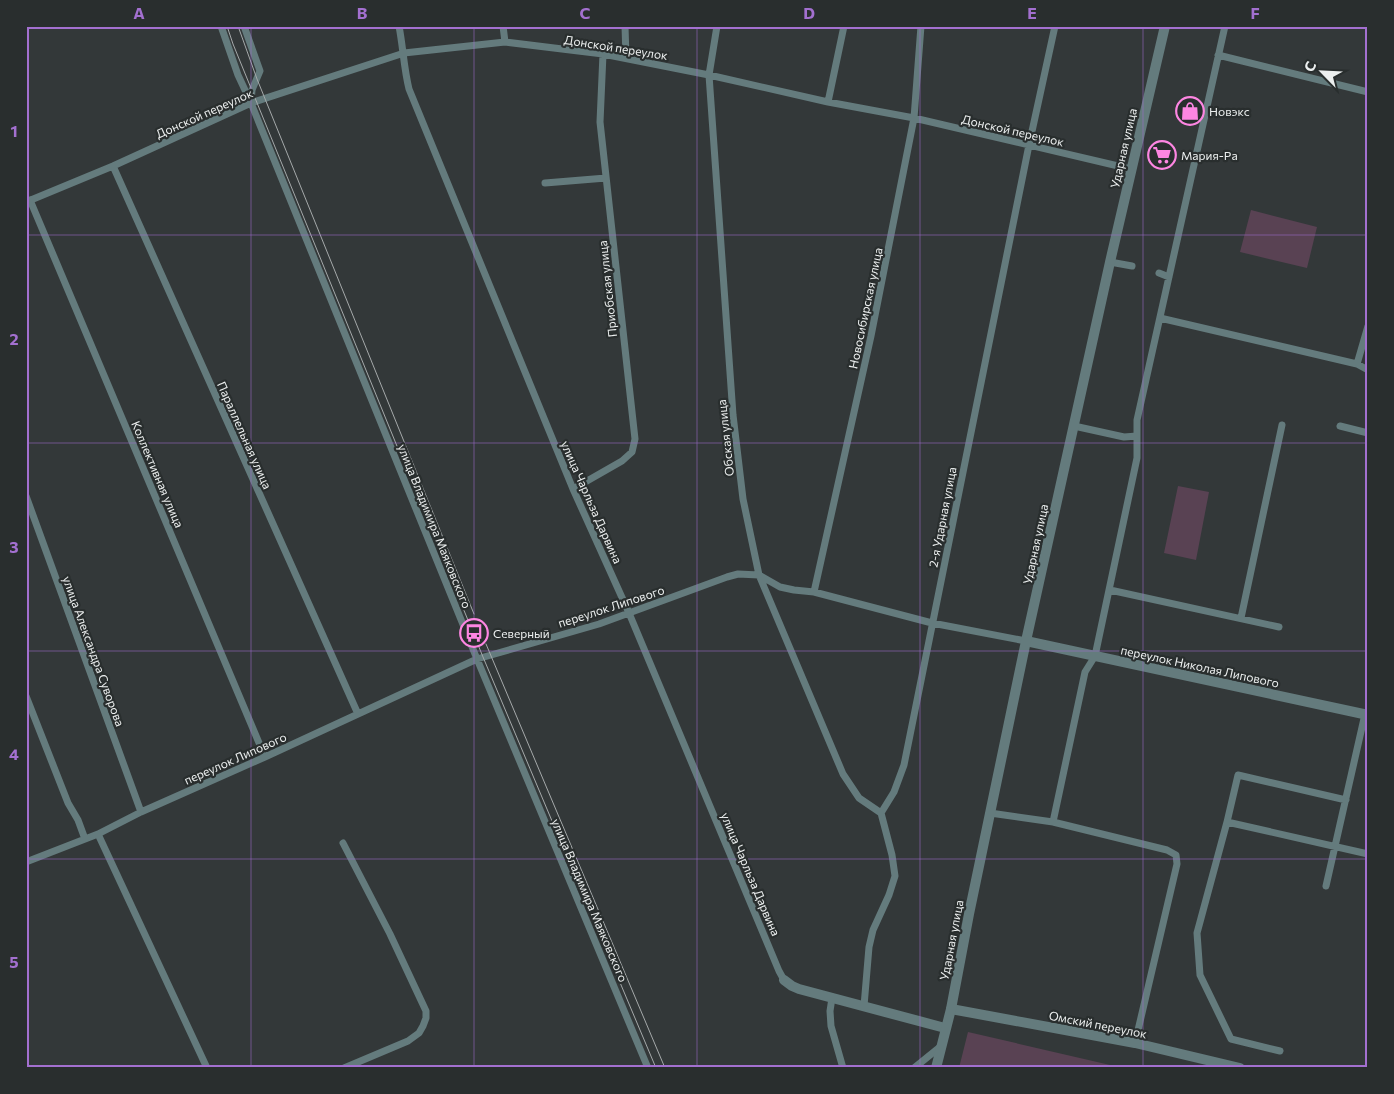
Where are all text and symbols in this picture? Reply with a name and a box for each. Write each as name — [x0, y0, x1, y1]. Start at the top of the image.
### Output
text: A — [133, 3, 145, 22]
text: B — [357, 3, 368, 22]
text: C — [580, 3, 591, 22]
text: D — [803, 3, 815, 22]
text: E — [1027, 3, 1037, 22]
text: F — [1250, 3, 1260, 22]
street label: Донской переулок — [563, 32, 669, 62]
north arrow — [1296, 48, 1346, 98]
text: С — [1300, 59, 1319, 74]
street label: Донской переулок — [153, 85, 255, 141]
shop icon: Новэкс — [1175, 96, 1205, 126]
place label: Новэкс — [1209, 104, 1250, 118]
street label: Ударная улица — [1107, 107, 1139, 189]
street label: Донской переулок — [960, 111, 1066, 149]
text: 1 — [10, 121, 18, 140]
supermarket icon: Мария-Ра — [1147, 140, 1177, 170]
place label: Мария-Ра — [1181, 148, 1238, 162]
street label: Приобская улица — [595, 240, 619, 338]
street label: Новосибирская улица — [845, 246, 885, 370]
text: 2 — [9, 329, 19, 348]
street label: Параллельная улица — [215, 379, 275, 491]
street label: Обская улица — [714, 399, 736, 477]
street label: Коллективная улица — [129, 418, 187, 530]
street label: улица Чарльза Дарвина — [559, 438, 625, 566]
street label: улица Владимира Маяковского — [396, 442, 474, 610]
street label: 2-я Ударная улица — [925, 466, 959, 568]
street label: Ударная улица — [1020, 503, 1050, 585]
text: 3 — [9, 537, 19, 556]
street label: улица Александра Суворова — [60, 574, 128, 728]
street label: переулок Липового — [556, 582, 666, 630]
bus stop icon: Северный — [459, 618, 489, 648]
place label: Северный — [493, 626, 550, 640]
street label: переулок Николая Липового — [1119, 642, 1281, 690]
street label: переулок Липового — [182, 729, 288, 787]
text: 4 — [9, 744, 19, 763]
street label: улица Чарльза Дарвина — [719, 810, 783, 938]
street label: улица Владимира Маяковского — [549, 816, 631, 984]
street label: Ударная улица — [936, 899, 966, 981]
text: 5 — [9, 952, 19, 971]
street label: Омский переулок — [1048, 1008, 1149, 1040]

